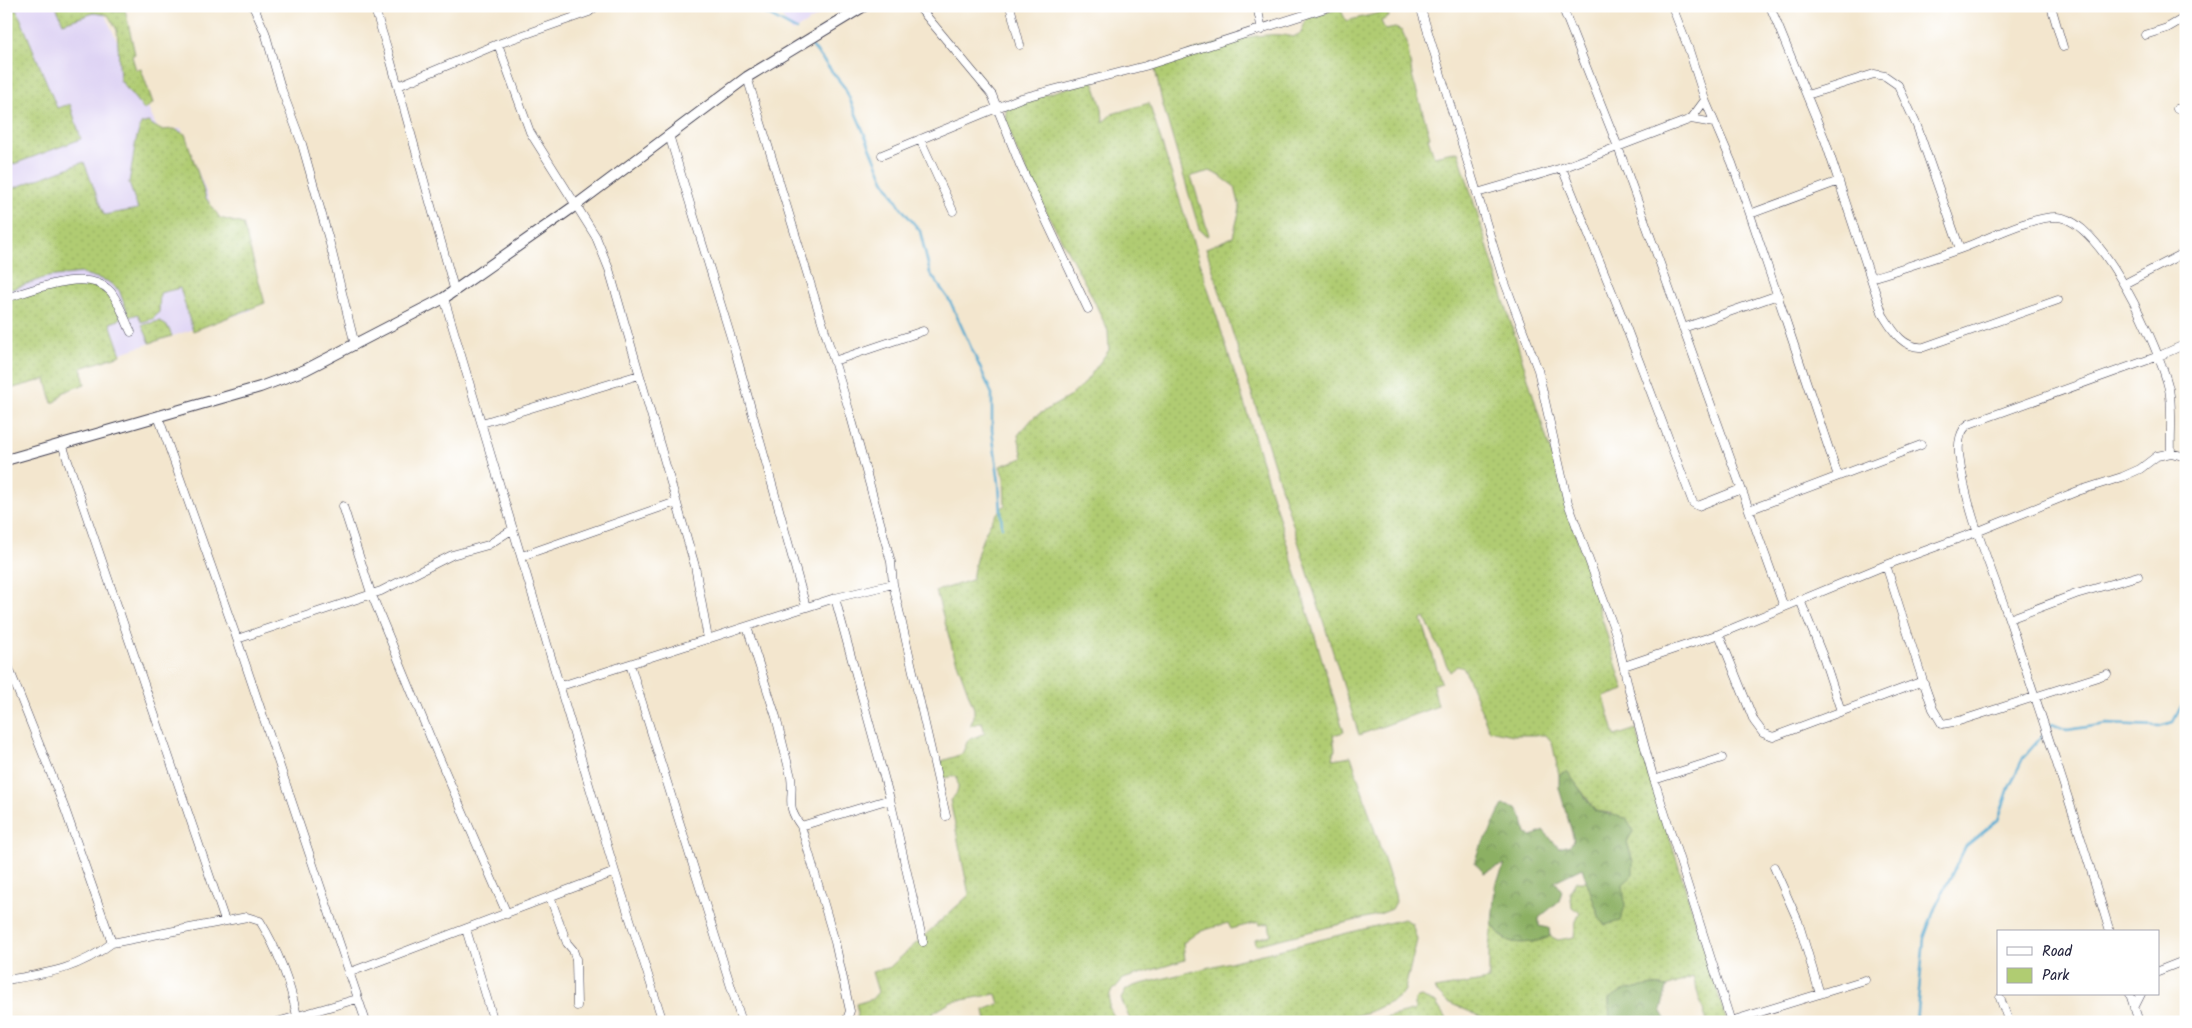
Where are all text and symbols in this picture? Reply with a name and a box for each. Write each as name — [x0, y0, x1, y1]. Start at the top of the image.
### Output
legend — [1997, 930, 2160, 996]
text: Road — [2042, 940, 2073, 964]
text: Park — [2042, 964, 2070, 988]

